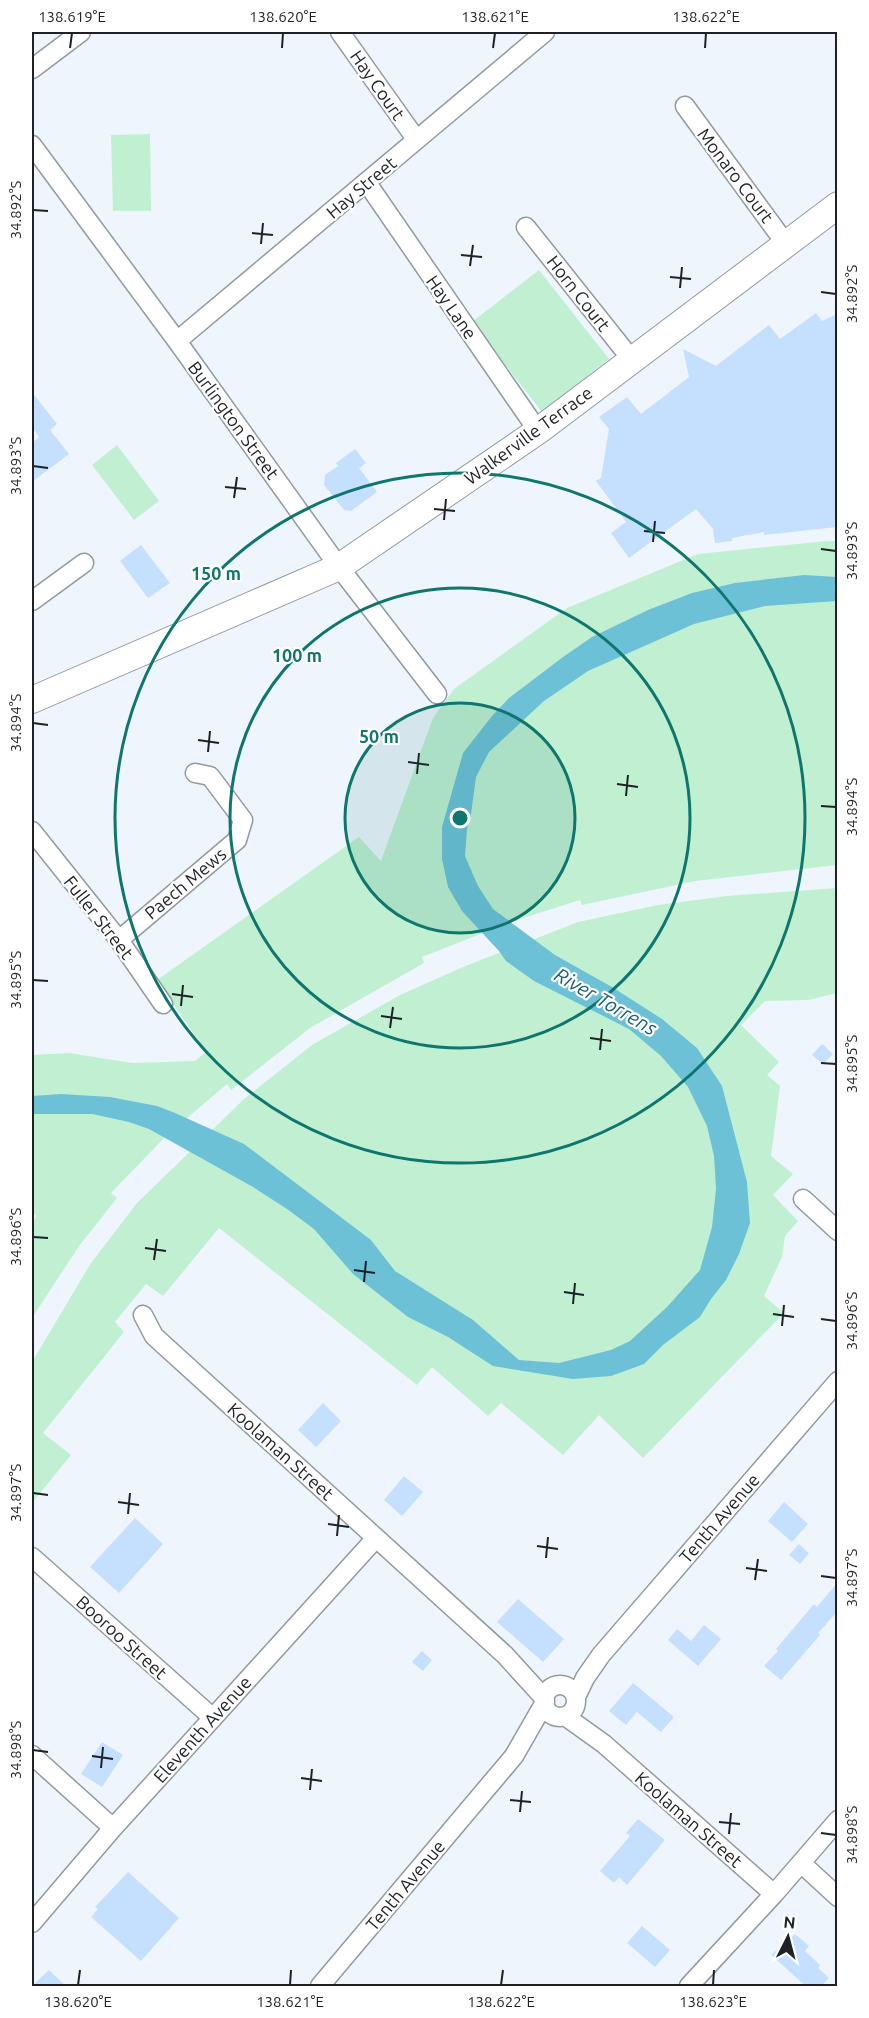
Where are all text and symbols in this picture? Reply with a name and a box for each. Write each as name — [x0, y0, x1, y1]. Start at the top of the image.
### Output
text: 138.619°E — [38, 8, 106, 25]
text: 138.620°E — [249, 8, 317, 25]
text: 138.621°E — [461, 8, 529, 25]
text: 138.622°E — [672, 8, 740, 25]
street label: Hay Court — [347, 46, 409, 124]
street label: Monaro Court — [694, 124, 778, 226]
street label: Hay Street — [322, 152, 400, 222]
text: 34.892°S — [7, 181, 24, 239]
street label: Horn Court — [543, 251, 615, 335]
text: 34.892°S — [843, 265, 860, 323]
street label: Hay Lane — [423, 271, 481, 343]
street label: Burlington Street — [185, 357, 283, 483]
street label: Walkerville Terrace — [460, 382, 596, 488]
text: 34.893°S — [7, 437, 24, 495]
text: 34.893°S — [843, 522, 860, 580]
text: 150 m — [191, 563, 241, 583]
text: 100 m — [272, 645, 322, 665]
text: 34.894°S — [7, 694, 24, 752]
text: 50 m — [359, 726, 399, 746]
text: 34.894°S — [843, 778, 860, 836]
centre of rings — [450, 808, 470, 828]
street label: Paech Mews — [140, 843, 230, 923]
street label: Fuller Street — [60, 871, 138, 963]
text: 34.895°S — [7, 951, 24, 1009]
water label: River Torrens — [551, 962, 662, 1040]
text: 34.895°S — [843, 1035, 860, 1093]
text: 34.896°S — [7, 1208, 24, 1266]
text: 34.896°S — [843, 1292, 860, 1350]
street label: Koolaman Street — [224, 1398, 338, 1504]
text: 34.897°S — [7, 1464, 24, 1522]
street label: Tenth Avenue — [675, 1469, 763, 1567]
text: 34.897°S — [843, 1549, 860, 1607]
street label: Booroo Street — [73, 1591, 171, 1683]
street label: Eleventh Avenue — [149, 1672, 255, 1786]
text: 34.898°S — [7, 1721, 24, 1779]
street label: Koolaman Street — [631, 1767, 747, 1871]
text: 34.898°S — [843, 1806, 860, 1864]
street label: Tenth Avenue — [362, 1836, 448, 1934]
north arrow — [758, 1907, 818, 1967]
text: N — [783, 1913, 796, 1932]
text: 138.620°E — [44, 1993, 112, 2010]
text: 138.621°E — [256, 1993, 324, 2010]
text: 138.622°E — [467, 1993, 535, 2010]
text: 138.623°E — [679, 1993, 747, 2010]

